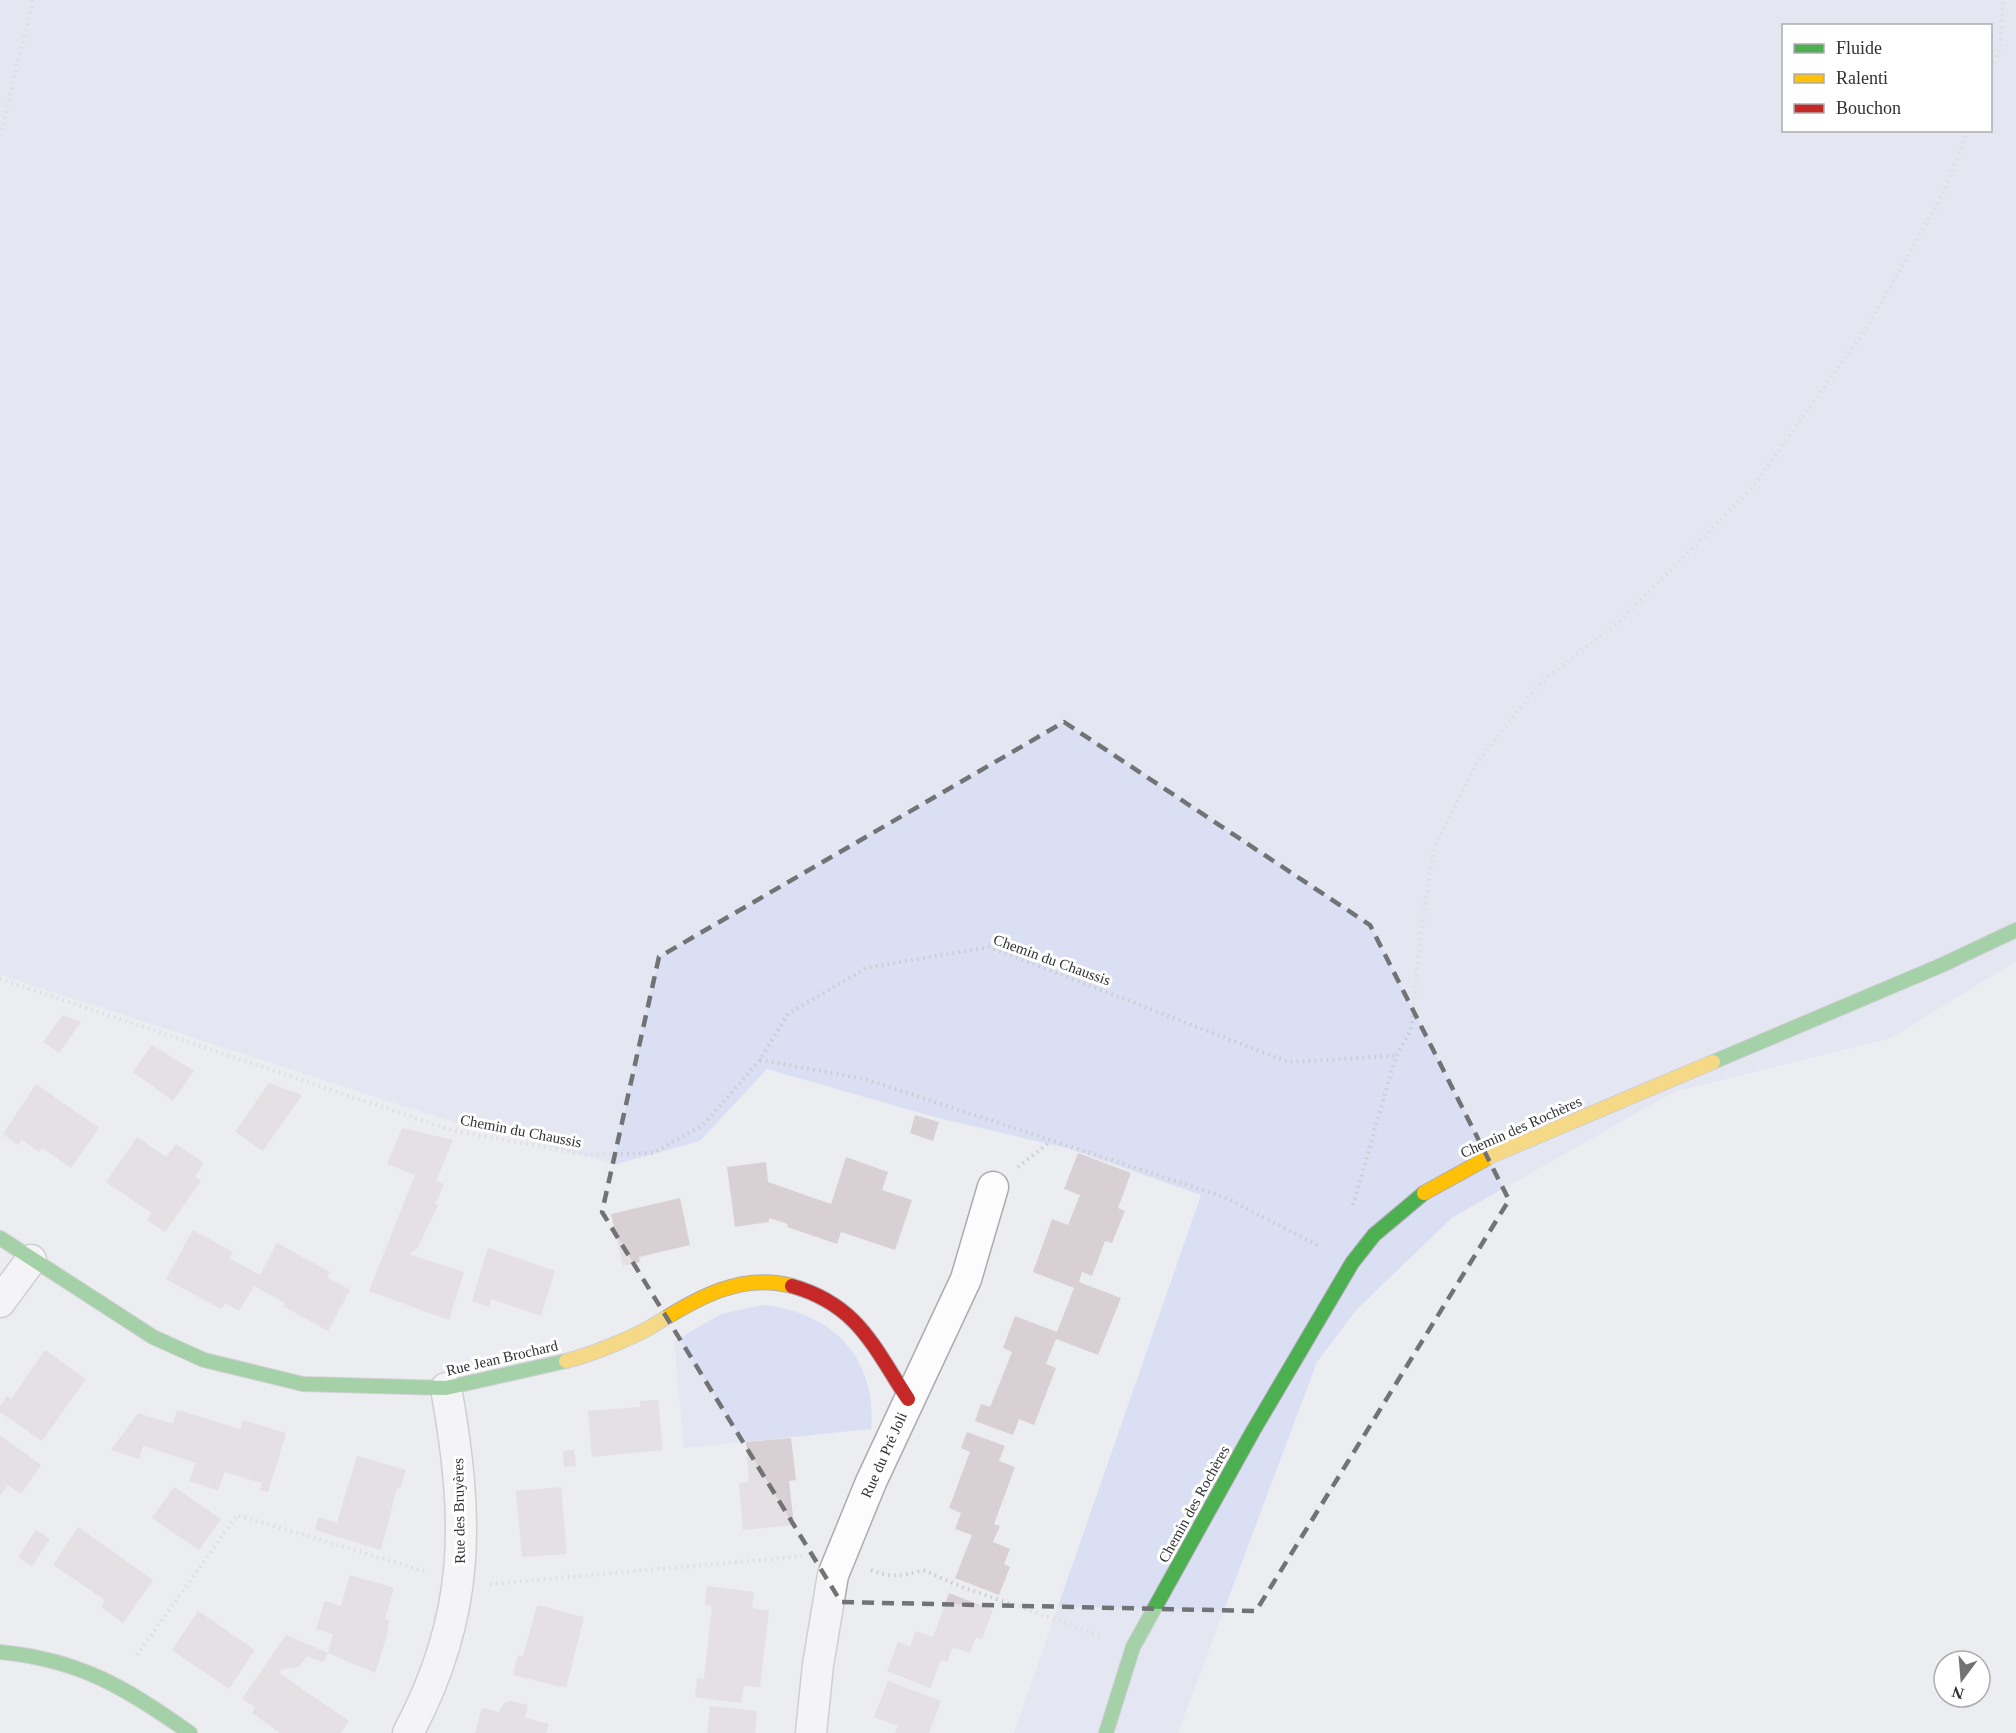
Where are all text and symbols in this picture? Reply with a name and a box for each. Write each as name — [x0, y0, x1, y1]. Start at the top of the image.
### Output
legend — [1782, 24, 1992, 132]
text: Fluide — [1836, 38, 1882, 58]
text: Ralenti — [1836, 68, 1888, 88]
text: Bouchon — [1836, 98, 1901, 118]
street label: Chemin du Chaussis — [991, 931, 1113, 989]
street label: Chemin des Rochères — [1458, 1093, 1584, 1161]
street label: Chemin du Chaussis — [459, 1111, 583, 1151]
street label: Rue Jean Brochard — [445, 1337, 560, 1379]
street label: Rue du Pré Joli — [858, 1410, 910, 1500]
street label: Chemin des Rochères — [1155, 1443, 1233, 1565]
street label: Rue des Bruyères — [450, 1458, 468, 1564]
north arrow — [1932, 1649, 1992, 1709]
text: N — [1950, 1683, 1966, 1703]

